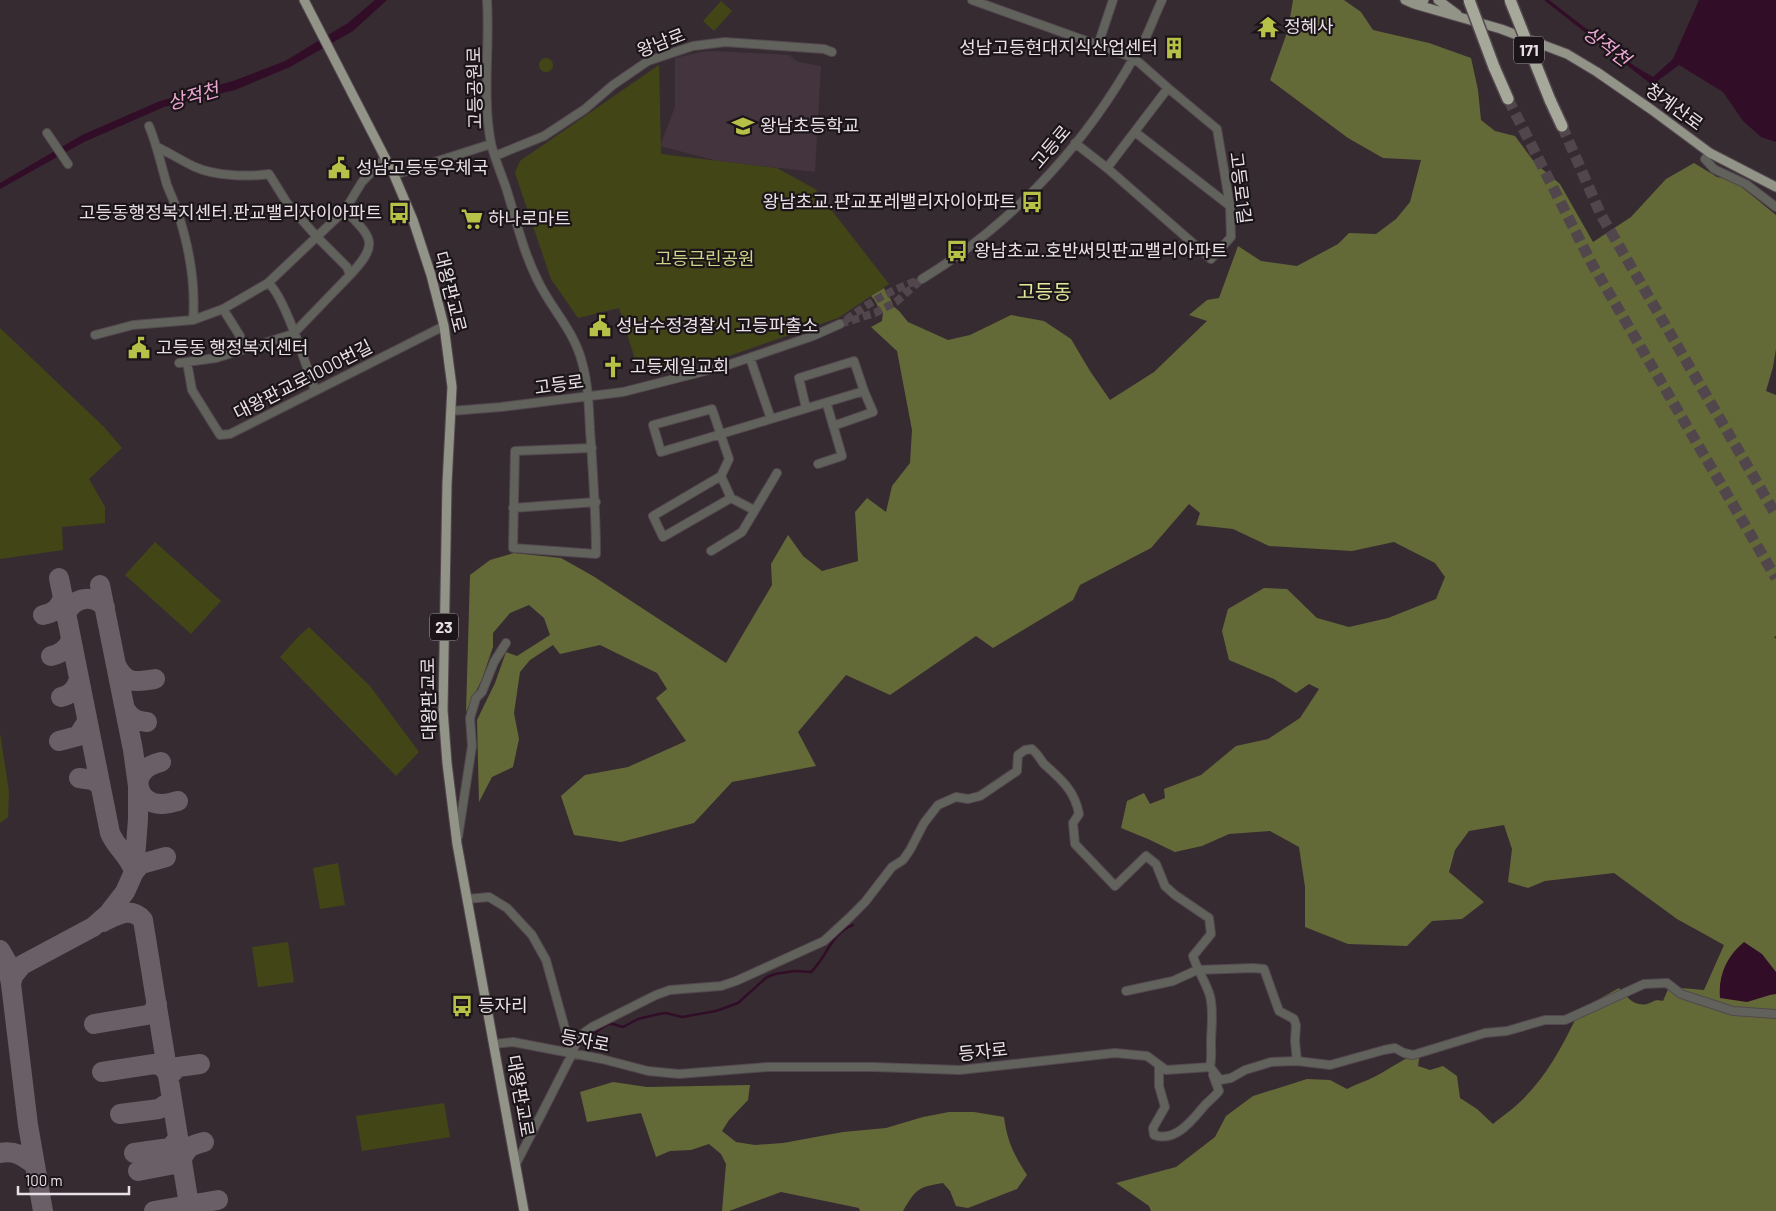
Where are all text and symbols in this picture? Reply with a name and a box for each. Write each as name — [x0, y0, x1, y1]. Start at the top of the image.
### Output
temple icon: 정혜사 — [1255, 14, 1281, 40]
place label: 정혜사 — [1284, 15, 1334, 37]
water label: 상적천 — [1579, 21, 1636, 71]
street label: 왕남로 — [634, 23, 688, 61]
building icon: 성남고등현대지식산업센터 — [1161, 35, 1187, 61]
place label: 성남고등현대지식산업센터 — [959, 36, 1158, 58]
road number: 171 — [1514, 36, 1544, 64]
street label: 고등공원로 — [462, 46, 486, 130]
water label: 상적천 — [164, 77, 223, 114]
street label: 청계산로 — [1641, 78, 1708, 135]
school or university icon: 왕남초등학교 — [730, 113, 756, 139]
place label: 왕남초등학교 — [760, 114, 859, 136]
street label: 고등로 — [1026, 120, 1075, 172]
street label: 고등로1길 — [1226, 151, 1256, 225]
public building icon: 성남고등동우체국 — [326, 155, 352, 181]
place label: 성남고등동우체국 — [356, 156, 488, 178]
bus stop icon: 왕남초교.판교포레밸리자이아파트 — [1019, 189, 1045, 215]
place label: 왕남초교.판교포레밸리자이아파트 — [763, 190, 1016, 212]
bus stop icon: 고등동행정복지센터.판교밸리자이아파트 — [386, 200, 412, 226]
place label: 고등동행정복지센터.판교밸리자이아파트 — [79, 201, 382, 223]
supermarket icon: 하나로마트 — [459, 206, 485, 232]
place label: 하나로마트 — [488, 207, 571, 229]
bus stop icon: 왕남초교.호반써밋판교밸리아파트 — [944, 238, 970, 264]
place label: 왕남초교.호반써밋판교밸리아파트 — [974, 239, 1227, 261]
park label: 고등근린공원 — [655, 247, 755, 269]
street label: 대왕판교로 — [430, 249, 472, 335]
district label: 고등동 — [1016, 279, 1072, 303]
public building icon: 성남수정경찰서 고등파출소 — [587, 313, 613, 339]
place label: 성남수정경찰서 고등파출소 — [616, 314, 818, 336]
public building icon: 고등동 행정복지센터 — [126, 335, 152, 361]
street label: 대왕판교로1000번길 — [230, 335, 376, 424]
place label: 고등동 행정복지센터 — [156, 336, 309, 358]
church icon: 고등제일교회 — [600, 354, 626, 380]
place label: 고등제일교회 — [630, 355, 729, 377]
street label: 고등로 — [533, 370, 585, 398]
road number: 23 — [430, 614, 458, 640]
street label: 대왕판교로 — [416, 657, 440, 741]
bus stop icon: 등자리 — [449, 993, 475, 1019]
place label: 등자리 — [478, 994, 528, 1016]
street label: 등자로 — [559, 1024, 612, 1056]
street label: 등자로 — [957, 1037, 1009, 1065]
street label: 대왕판교로 — [503, 1053, 539, 1139]
scale bar — [18, 1164, 129, 1196]
text: 100 m — [25, 1171, 63, 1189]

